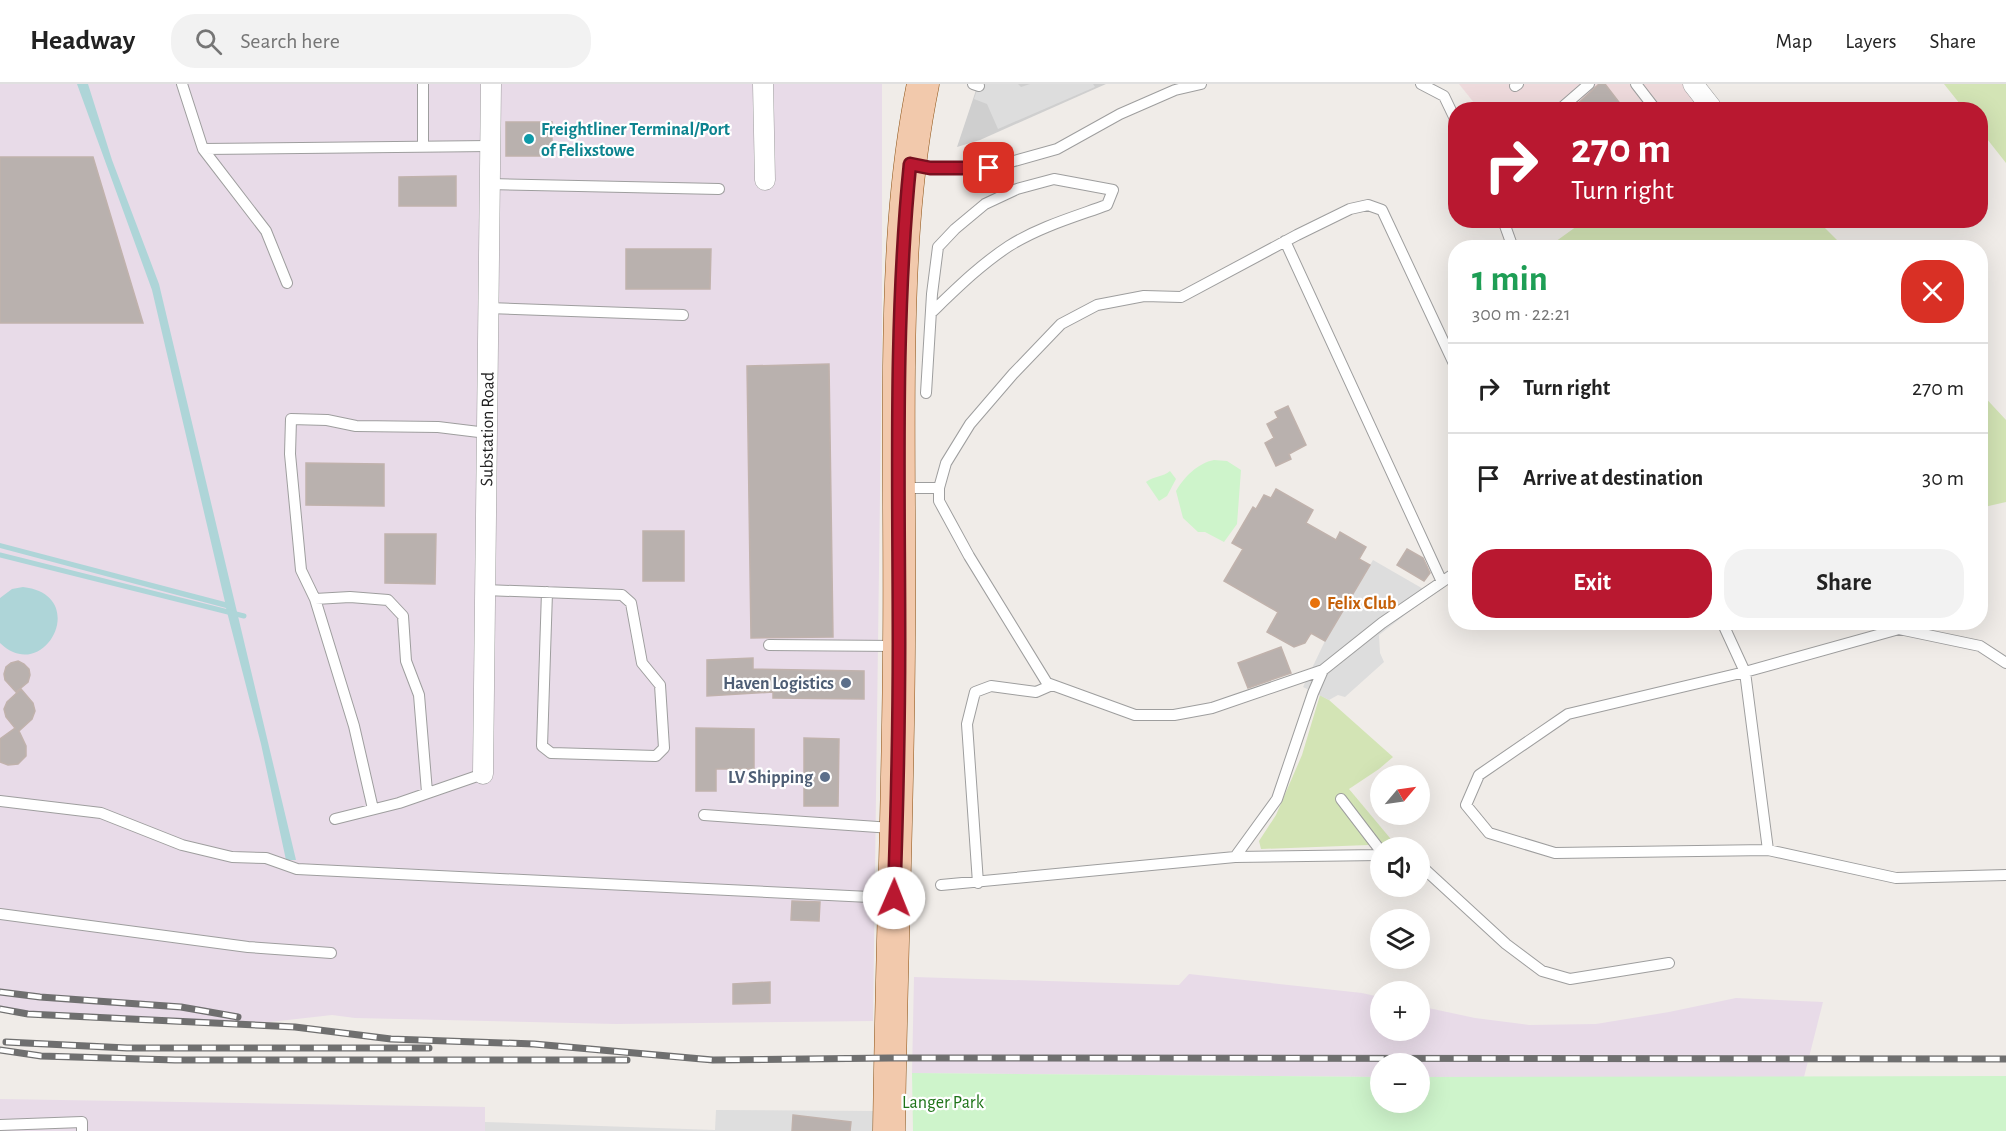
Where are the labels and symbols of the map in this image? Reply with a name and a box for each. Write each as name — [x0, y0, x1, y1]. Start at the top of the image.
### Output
place label: Freightliner Terminal/Port of Felixstowe — [541, 121, 730, 160]
marker: Freightliner Terminal/Port of Felixstowe — [522, 132, 536, 146]
pin — [963, 142, 1014, 193]
street label: Substation Road — [478, 372, 498, 486]
place label: Felix Club — [1327, 595, 1397, 613]
marker: Felix Club — [1308, 596, 1322, 610]
place label: Haven Logistics — [723, 675, 834, 693]
marker: Haven Logistics — [839, 676, 853, 690]
north arrow — [1370, 765, 1430, 825]
place label: LV Shipping — [728, 769, 814, 787]
marker: LV Shipping — [818, 770, 832, 784]
position arrow — [862, 866, 926, 930]
park label: Langer Park — [902, 1094, 985, 1112]

